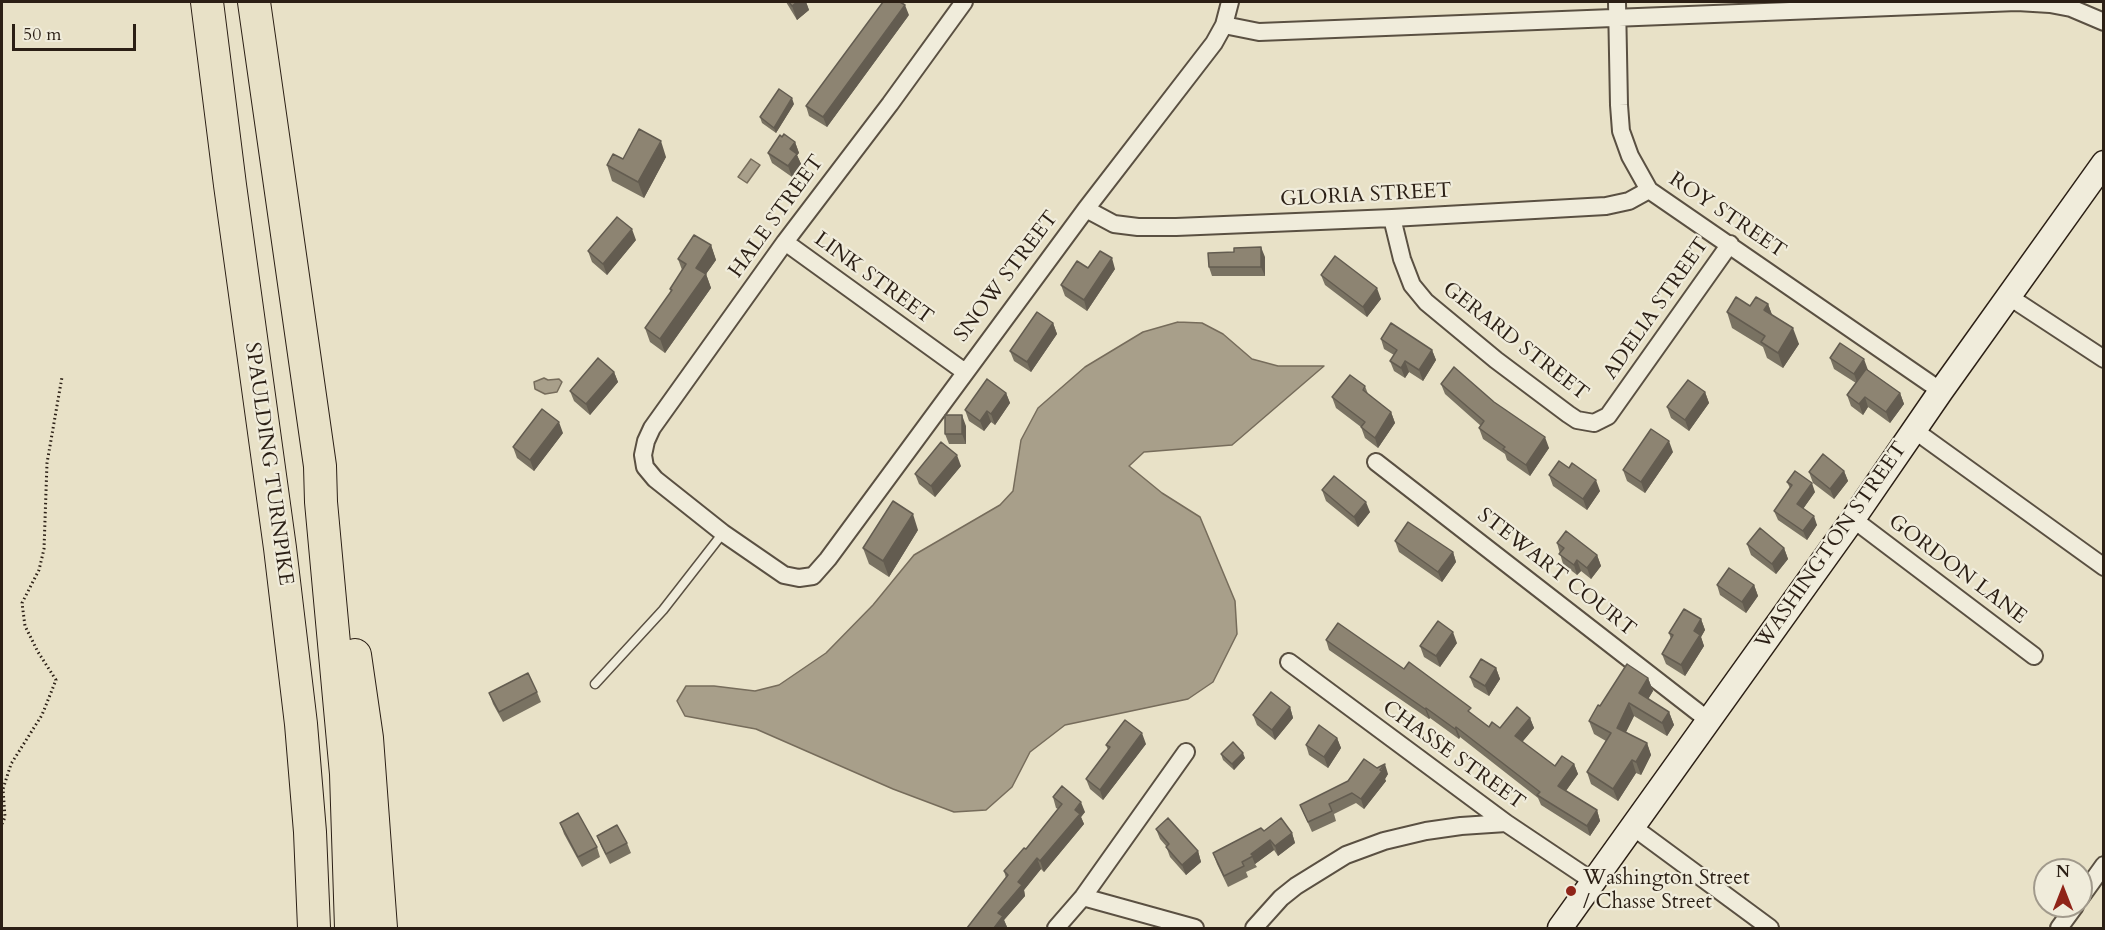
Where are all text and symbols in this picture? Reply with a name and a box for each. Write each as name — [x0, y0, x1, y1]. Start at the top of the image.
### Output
scale bar — [15, 12, 140, 50]
text: 50 m — [23, 22, 62, 47]
street label: HALE STREET — [724, 151, 830, 283]
street label: ROY STREET — [1664, 168, 1790, 264]
street label: GLORIA STREET — [1280, 179, 1452, 213]
street label: SNOW STREET — [950, 207, 1064, 347]
street label: LINK STREET — [809, 227, 937, 331]
street label: ADELIA STREET — [1599, 233, 1715, 385]
street label: GERARD STREET — [1437, 277, 1593, 407]
street label: SPAULDING TURNPIKE — [238, 341, 298, 587]
street label: WASHINGTON STREET — [1751, 438, 1913, 654]
street label: STEWART COURT — [1472, 503, 1640, 643]
street label: GORDON LANE — [1883, 510, 2031, 630]
street label: CHASSE STREET — [1377, 696, 1529, 816]
north arrow — [2033, 858, 2093, 918]
text: N — [2056, 861, 2070, 883]
place label: Washington Street / Chasse Street — [1583, 866, 1750, 916]
marker: Washington Street / Chasse Street — [1564, 884, 1578, 898]

